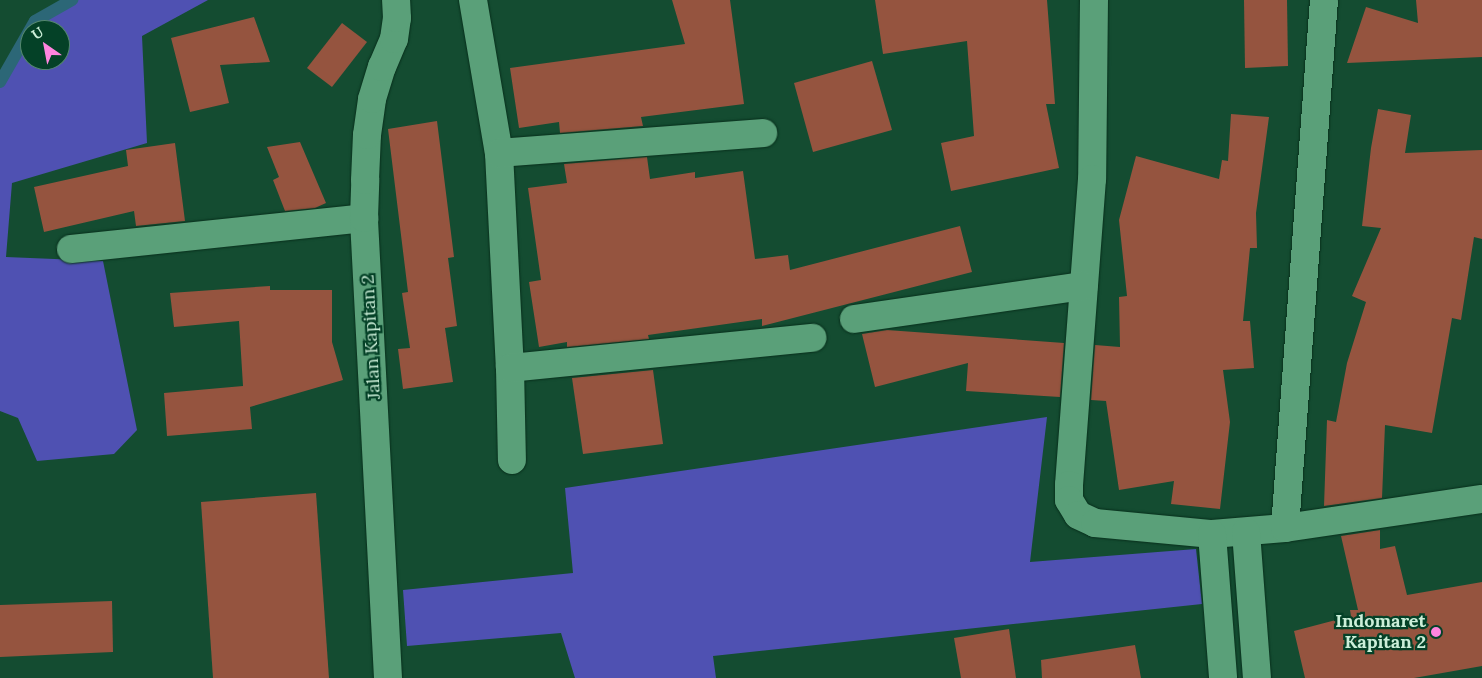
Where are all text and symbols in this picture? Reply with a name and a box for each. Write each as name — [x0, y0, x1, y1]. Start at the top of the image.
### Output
north arrow — [20, 20, 70, 70]
text: U — [28, 23, 47, 44]
street label: Jalan Kapitan 2 — [357, 274, 385, 400]
place label: Indomaret Kapitan 2 — [1335, 611, 1426, 654]
marker: Indomaret Kapitan 2 — [1430, 626, 1442, 638]

